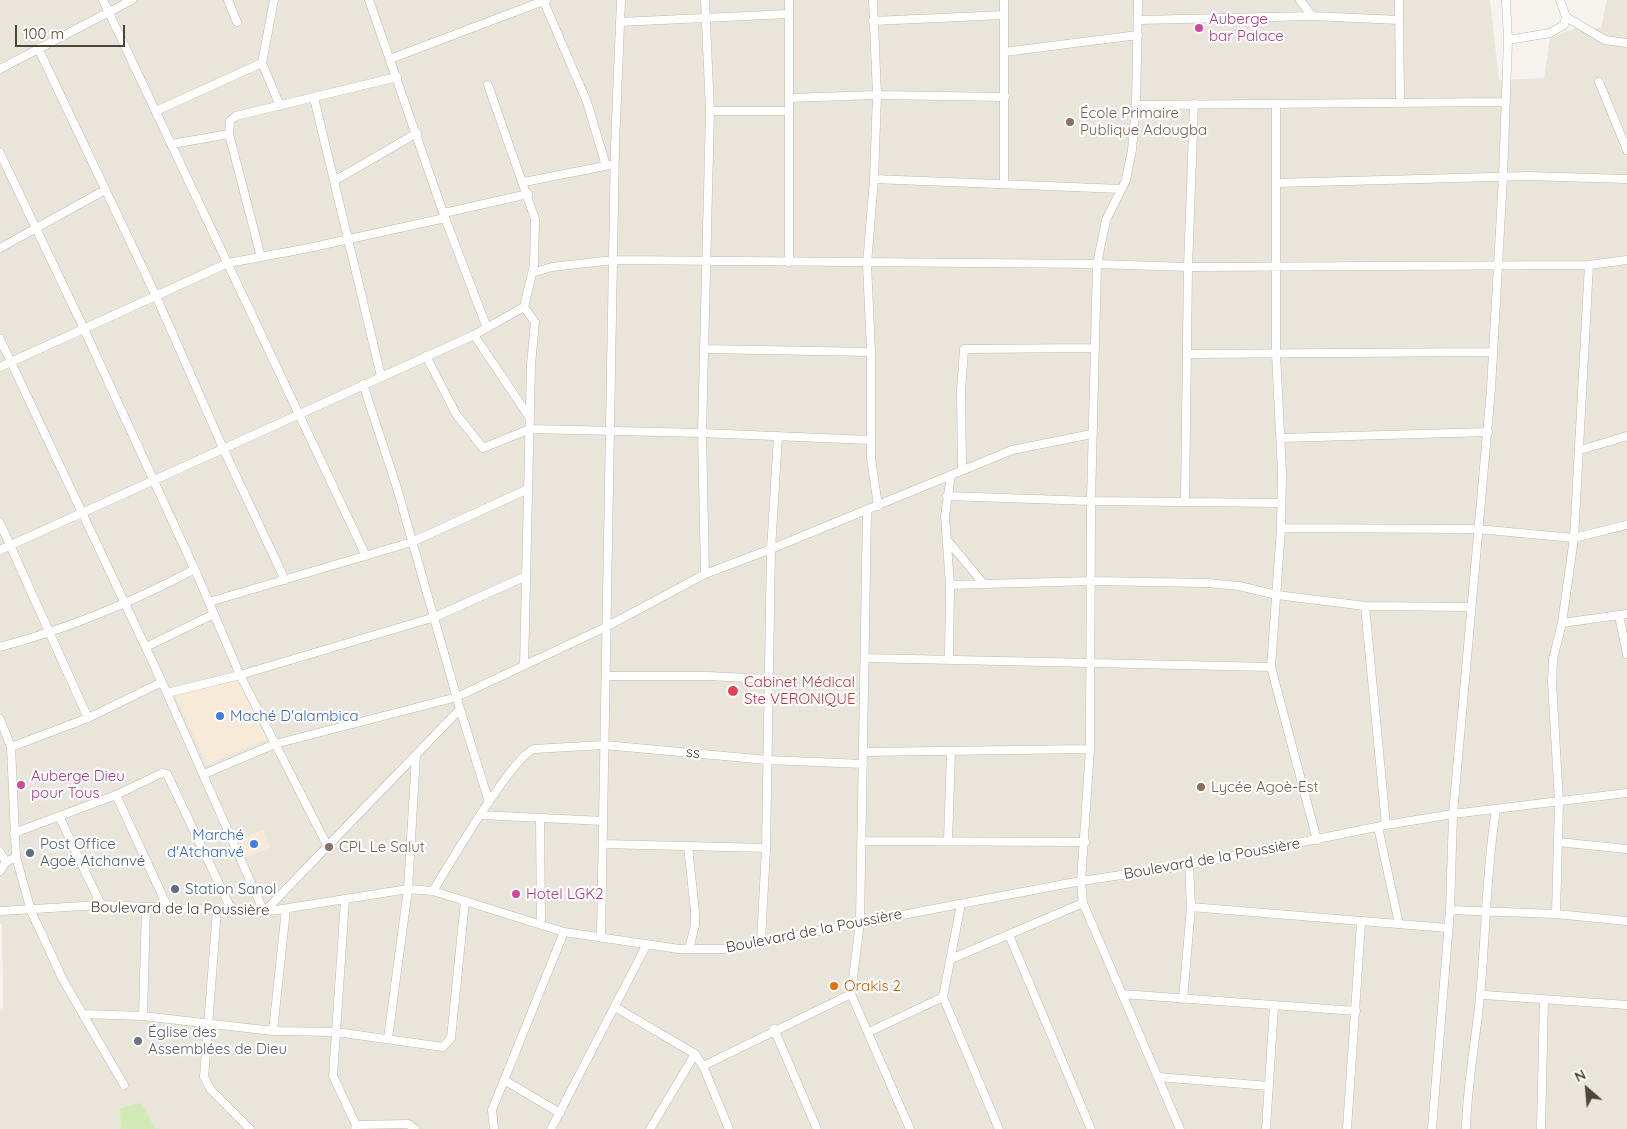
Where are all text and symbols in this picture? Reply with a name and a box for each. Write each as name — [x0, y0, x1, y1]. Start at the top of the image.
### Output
place label: Auberge bar Palace — [1209, 10, 1284, 45]
scale bar — [18, 15, 128, 47]
marker: Auberge bar Palace — [1193, 22, 1205, 34]
text: 100 m — [23, 24, 64, 43]
place label: École Primaire Publique Adougba — [1080, 104, 1207, 139]
marker: École Primaire Publique Adougba — [1064, 116, 1076, 128]
place label: Cabinet Médical Ste VERONIQUE — [744, 673, 855, 708]
marker: Cabinet Médical Ste VERONIQUE — [726, 684, 740, 698]
place label: Maché D'alambica — [230, 707, 359, 725]
marker: Maché D'alambica — [214, 710, 226, 722]
street label: ss — [685, 743, 701, 763]
place label: Auberge Dieu pour Tous — [31, 767, 125, 802]
place label: Lycée Agoè-Est — [1211, 778, 1319, 796]
marker: Auberge Dieu pour Tous — [15, 779, 27, 791]
marker: Lycée Agoè-Est — [1195, 781, 1207, 793]
place label: Marché d'Atchanvé — [167, 826, 244, 861]
place label: Post Office Agoè Atchanvé — [40, 835, 145, 870]
street label: Boulevard de la Poussière — [1122, 835, 1302, 883]
marker: Marché d'Atchanvé — [248, 838, 260, 850]
place label: CPL Le Salut — [339, 838, 425, 856]
marker: CPL Le Salut — [323, 841, 335, 853]
marker: Post Office Agoè Atchanvé — [24, 847, 36, 859]
place label: Station Sanol — [185, 880, 276, 898]
marker: Station Sanol — [169, 883, 181, 895]
place label: Hotel LGK2 — [526, 885, 604, 903]
marker: Hotel LGK2 — [510, 888, 522, 900]
street label: Boulevard de la Poussière — [90, 898, 270, 920]
street label: Boulevard de la Poussière — [724, 905, 904, 957]
place label: Orakis 2 — [844, 977, 901, 995]
marker: Orakis 2 — [828, 980, 840, 992]
place label: Église des Assemblées de Dieu — [148, 1023, 287, 1058]
marker: Église des Assemblées de Dieu — [132, 1035, 144, 1047]
north arrow — [1562, 1064, 1612, 1114]
text: N — [1572, 1065, 1589, 1086]

